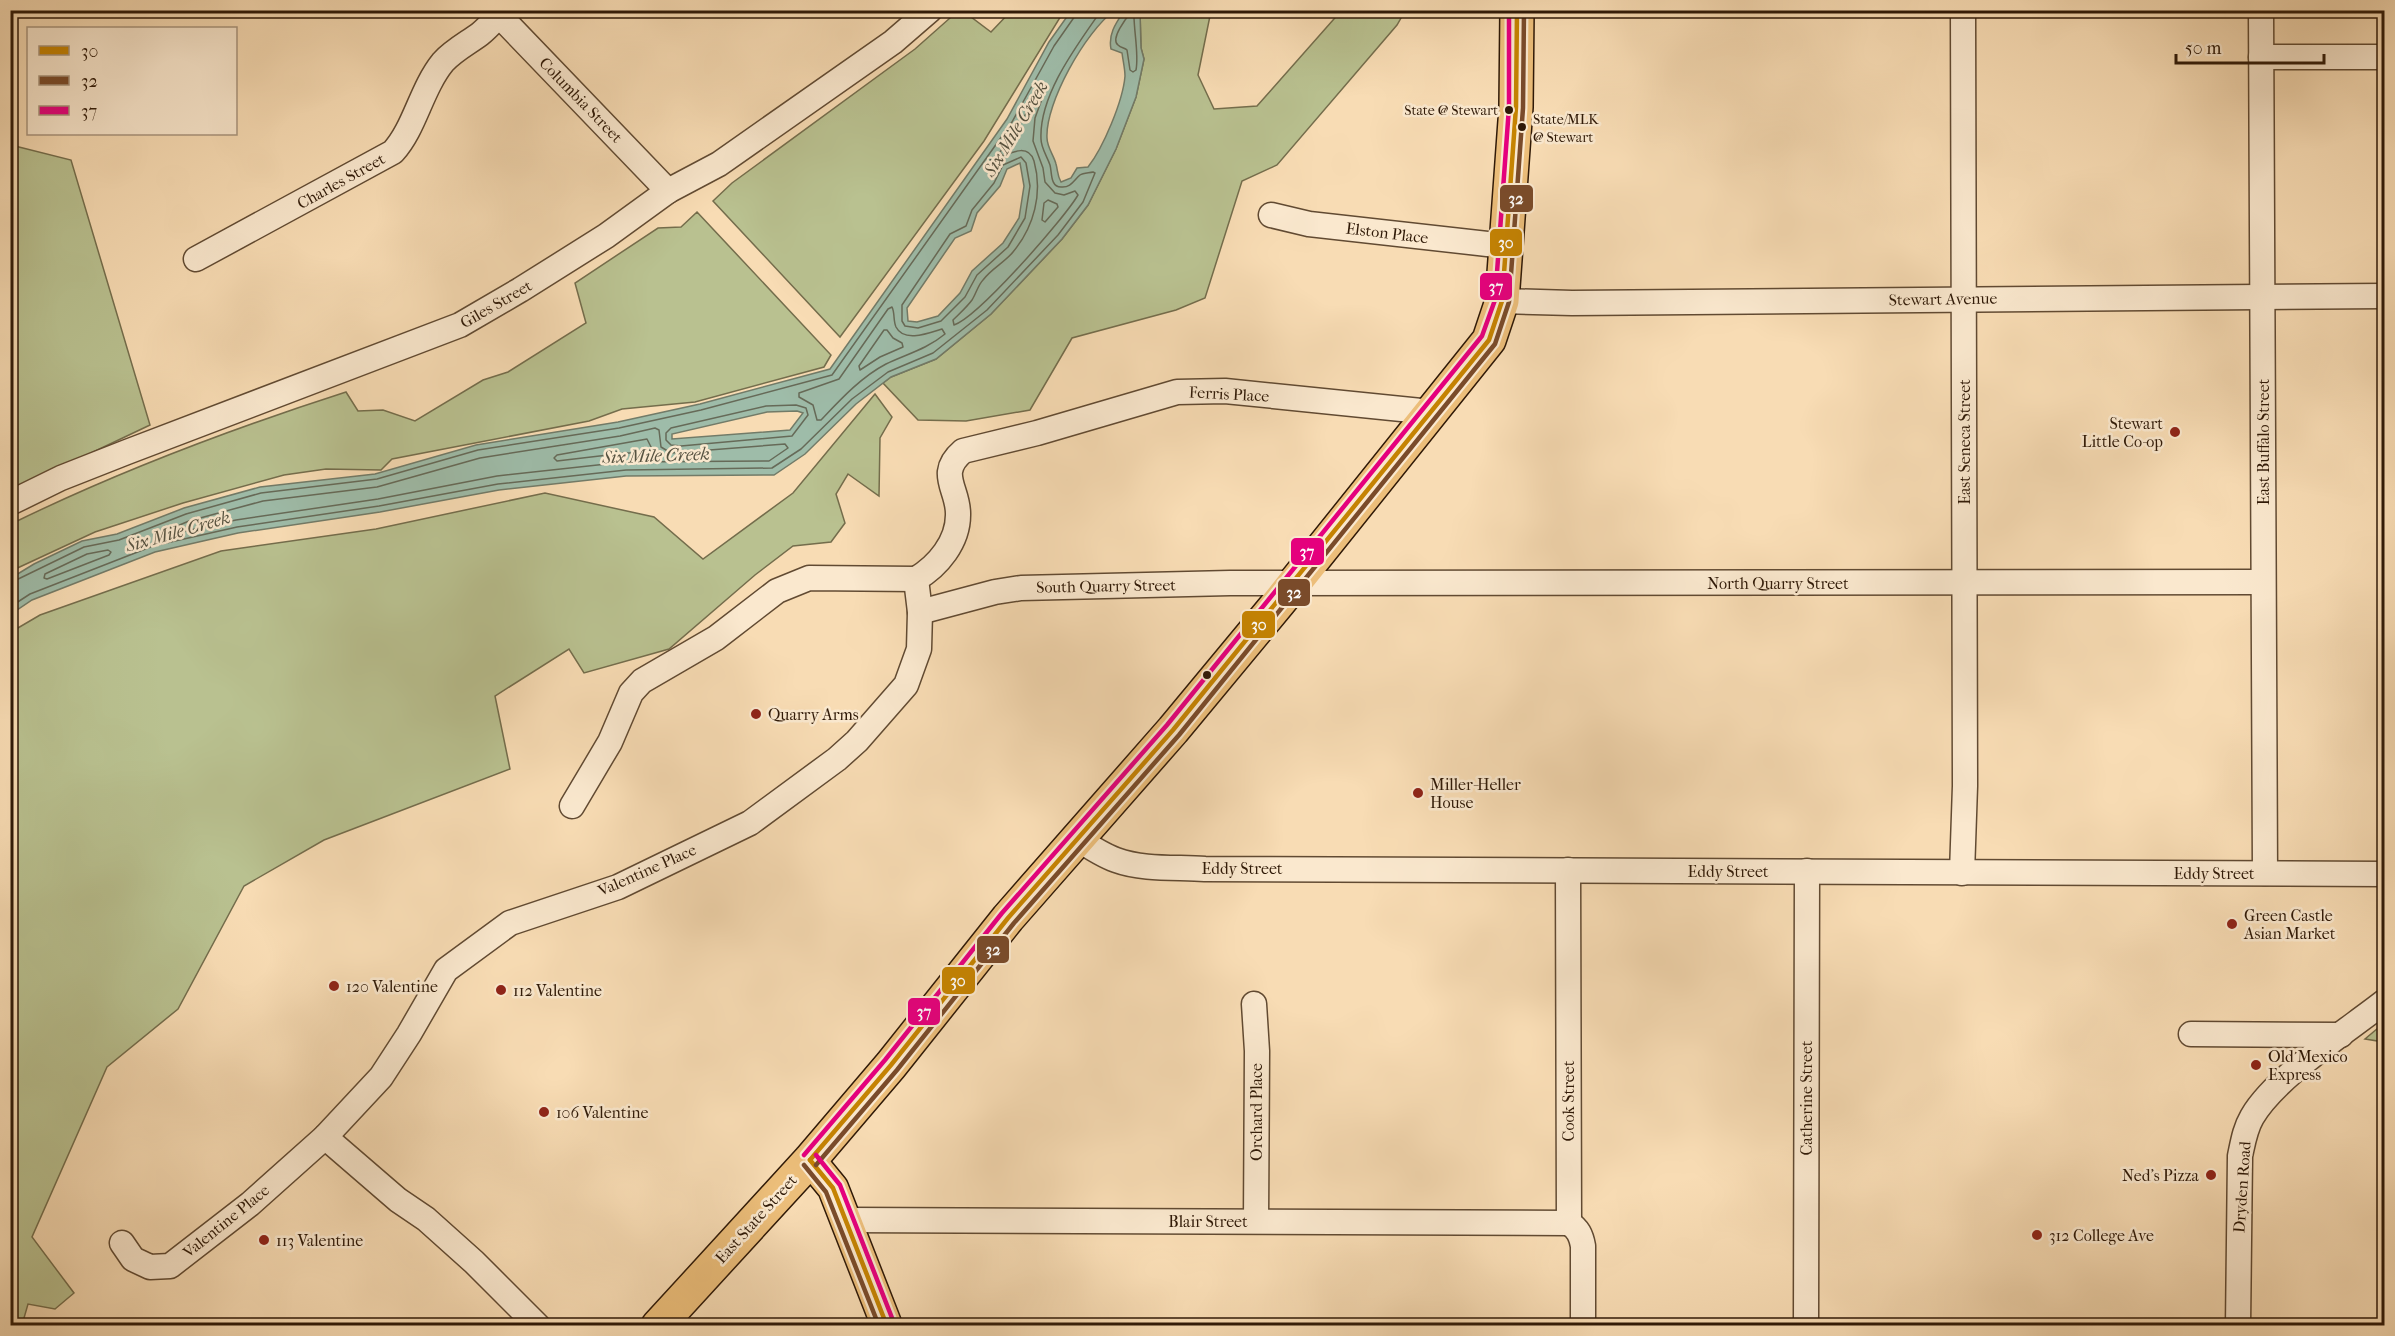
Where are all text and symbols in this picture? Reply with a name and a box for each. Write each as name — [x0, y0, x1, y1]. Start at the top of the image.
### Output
legend — [27, 27, 237, 135]
scale bar — [2176, 27, 2324, 65]
text: 50 m — [2185, 38, 2222, 59]
text: 30 — [81, 41, 98, 62]
street label: Columbia Street — [535, 53, 627, 147]
text: 32 — [81, 71, 98, 92]
water label: Six Mile Creek — [979, 77, 1053, 181]
text: 37 — [81, 101, 97, 122]
place label: State @ Stewart — [1404, 102, 1498, 119]
marker: State @ Stewart — [1503, 104, 1515, 116]
place label: State/MLK @ Stewart — [1533, 111, 1599, 146]
marker: State/MLK @ Stewart — [1516, 121, 1528, 133]
street label: Charles Street — [294, 149, 389, 213]
line badge: 32 — [1499, 184, 1534, 213]
text: 32 — [1509, 189, 1523, 209]
street label: Elston Place — [1345, 219, 1429, 247]
line badge: 30 — [1489, 228, 1523, 257]
text: 30 — [1498, 233, 1514, 253]
line badge: 37 — [1479, 272, 1513, 301]
street label: Giles Street — [457, 276, 536, 332]
text: 37 — [1489, 277, 1503, 297]
street label: Stewart Avenue — [1889, 289, 1998, 309]
street label: East Buffalo Street — [2254, 378, 2273, 505]
street label: East Seneca Street — [1955, 379, 1974, 505]
street label: Ferris Place — [1188, 382, 1270, 406]
place label: Stewart Little Co-op — [2082, 414, 2163, 451]
marker: Stewart Little Co-op — [2168, 425, 2182, 439]
water label: Six Mile Creek — [601, 444, 710, 468]
water label: Six Mile Creek — [122, 507, 233, 557]
line badge: 37 — [1290, 537, 1325, 566]
text: 37 — [1300, 542, 1314, 562]
street label: North Quarry Street — [1707, 574, 1849, 593]
street label: South Quarry Street — [1036, 575, 1176, 597]
line badge: 32 — [1277, 578, 1311, 607]
text: 32 — [1287, 583, 1301, 603]
line badge: 30 — [1241, 610, 1276, 639]
text: 30 — [1251, 615, 1267, 635]
unlabelled marker — [1201, 669, 1213, 681]
place label: Quarry Arms — [768, 705, 859, 724]
marker: Quarry Arms — [749, 707, 763, 721]
place label: Miller-Heller House — [1430, 775, 1521, 812]
marker: Miller-Heller House — [1411, 786, 1425, 800]
street label: Valentine Place — [594, 840, 699, 901]
street label: Eddy Street — [1201, 859, 1283, 878]
street label: Eddy Street — [1687, 862, 1769, 881]
street label: Eddy Street — [2173, 864, 2255, 883]
place label: Green Castle Asian Market — [2243, 906, 2336, 943]
marker: Green Castle Asian Market — [2225, 917, 2239, 931]
line badge: 32 — [976, 935, 1010, 964]
text: 32 — [986, 940, 1000, 960]
line badge: 30 — [941, 966, 976, 995]
text: 30 — [950, 971, 966, 991]
place label: 120 Valentine — [346, 977, 438, 996]
marker: 120 Valentine — [327, 979, 341, 993]
place label: 112 Valentine — [513, 981, 602, 1000]
marker: 112 Valentine — [494, 983, 508, 997]
line badge: 37 — [907, 997, 941, 1026]
text: 37 — [917, 1002, 931, 1022]
street label: Catherine Street — [1797, 1040, 1816, 1156]
place label: Old Mexico Express — [2268, 1047, 2348, 1084]
marker: Old Mexico Express — [2249, 1058, 2263, 1072]
street label: Cook Street — [1559, 1060, 1578, 1141]
street label: Orchard Place — [1247, 1063, 1266, 1161]
place label: 106 Valentine — [556, 1103, 648, 1122]
marker: 106 Valentine — [537, 1105, 551, 1119]
street label: Dryden Road — [2229, 1140, 2255, 1234]
place label: Ned's Pizza — [2122, 1166, 2200, 1185]
marker: Ned's Pizza — [2204, 1168, 2218, 1182]
street label: East State Street — [711, 1170, 801, 1267]
street label: Valentine Place — [178, 1180, 273, 1262]
street label: Blair Street — [1168, 1212, 1248, 1231]
place label: 312 College Ave — [2049, 1226, 2154, 1245]
marker: 312 College Ave — [2030, 1228, 2044, 1242]
place label: 113 Valentine — [276, 1231, 363, 1250]
marker: 113 Valentine — [257, 1233, 271, 1247]

